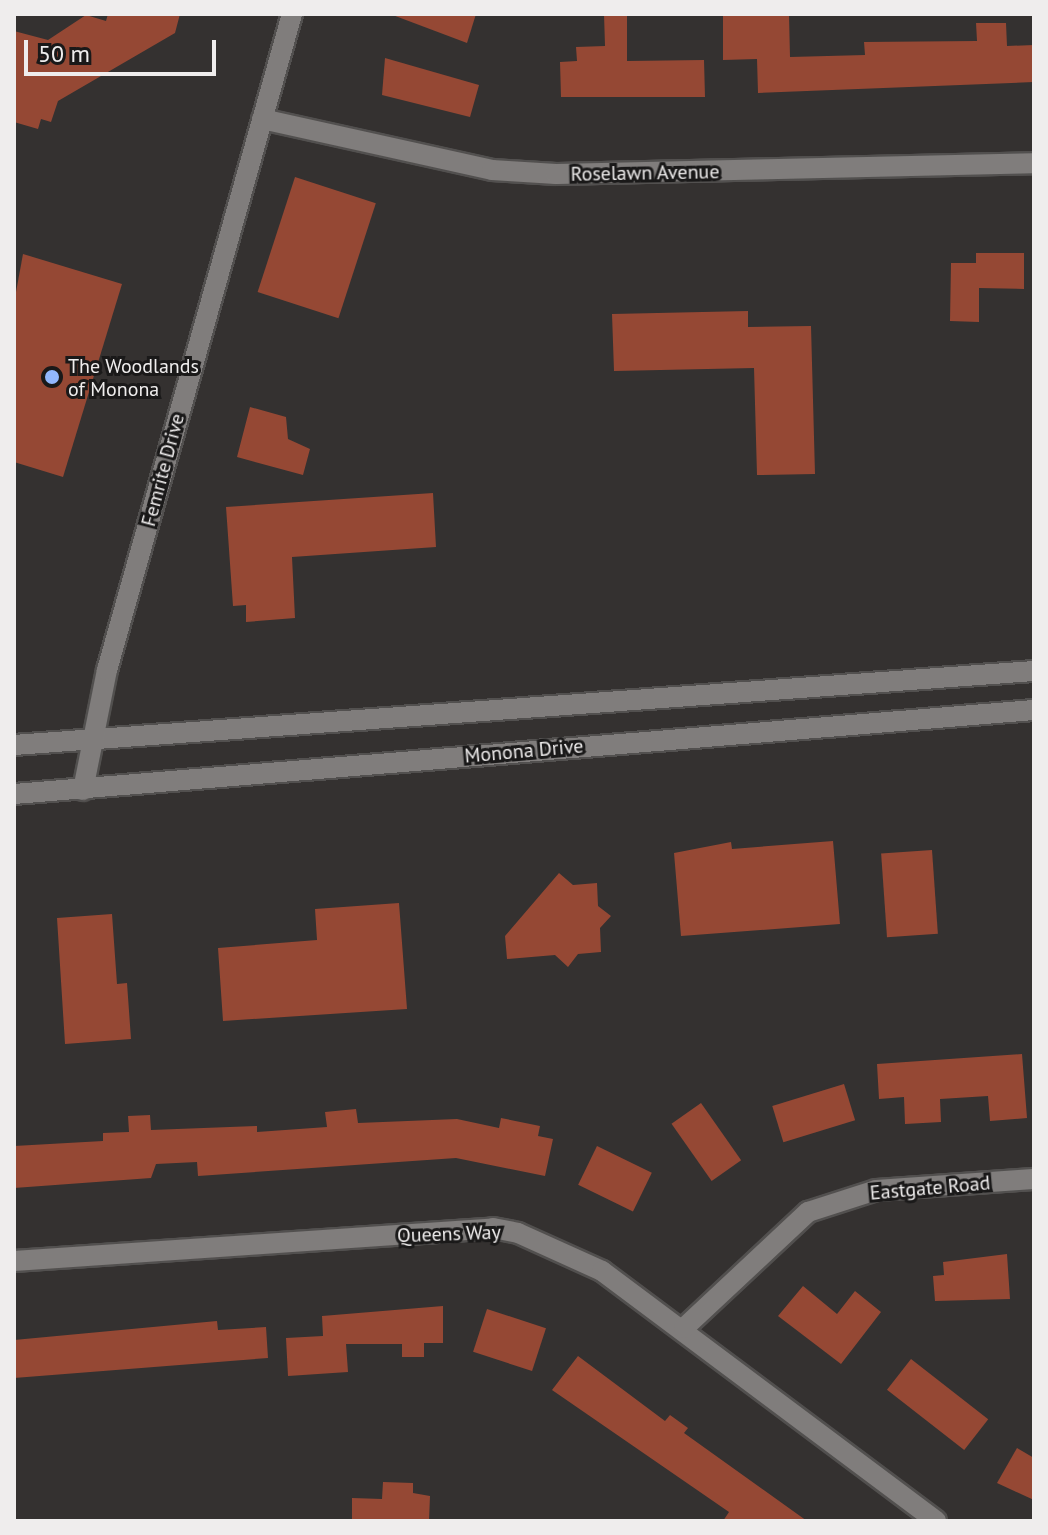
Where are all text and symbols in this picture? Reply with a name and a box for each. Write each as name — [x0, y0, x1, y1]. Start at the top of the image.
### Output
scale bar — [28, 24, 220, 74]
text: 50 m — [38, 38, 90, 69]
street label: Roselawn Avenue — [570, 160, 720, 186]
place label: The Woodlands of Monona — [68, 354, 199, 401]
marker: The Woodlands of Monona — [43, 368, 61, 386]
street label: Femrite Drive — [136, 411, 190, 529]
street label: Monona Drive — [464, 734, 584, 768]
street label: Eastgate Road — [869, 1171, 991, 1205]
street label: Queens Way — [396, 1220, 502, 1248]

